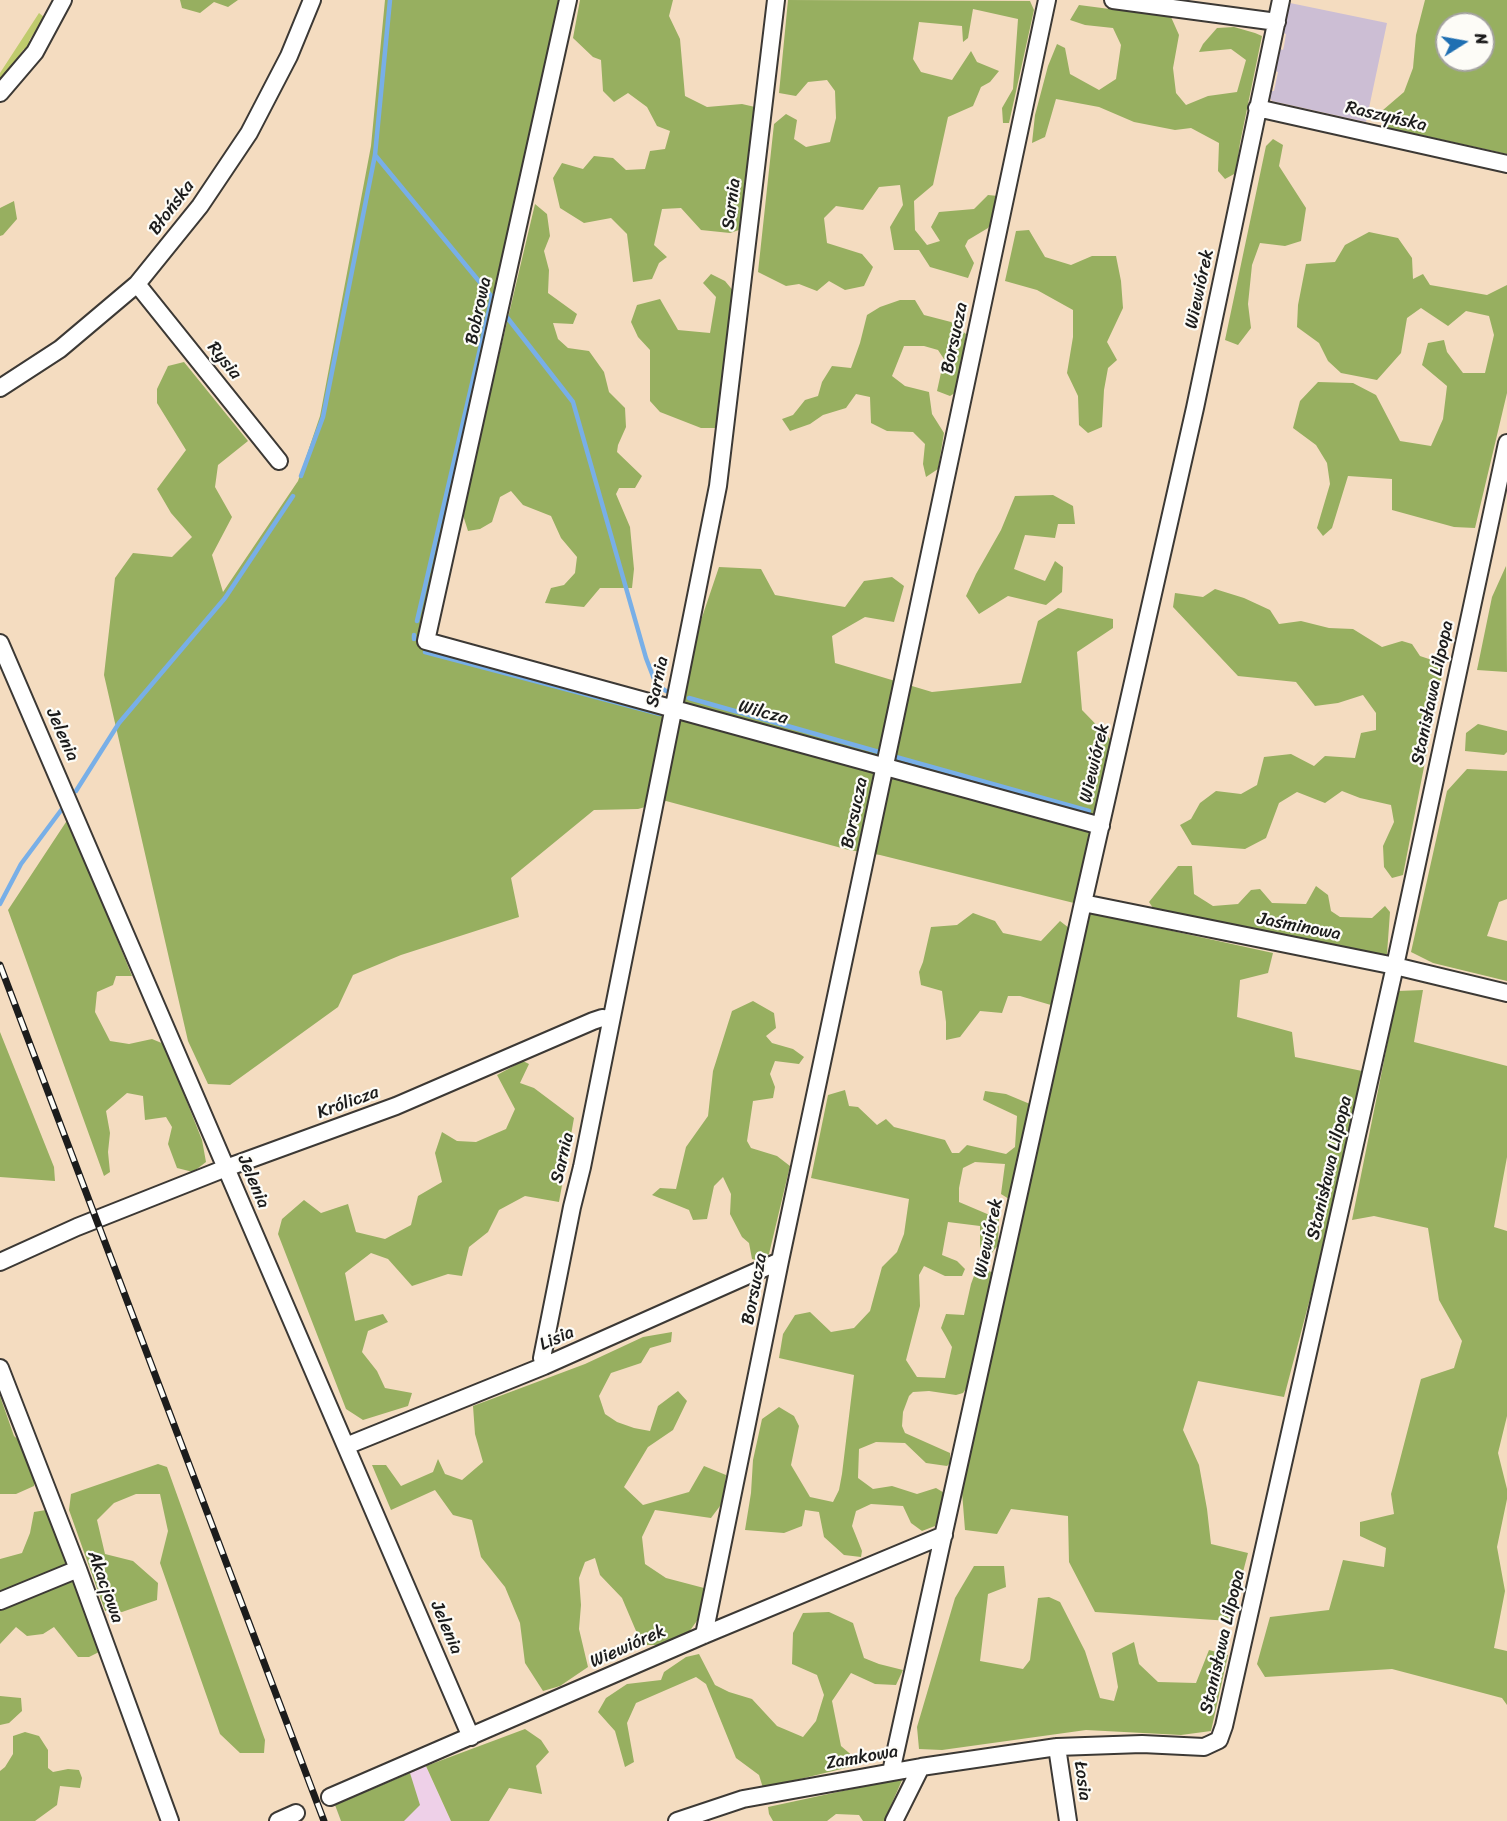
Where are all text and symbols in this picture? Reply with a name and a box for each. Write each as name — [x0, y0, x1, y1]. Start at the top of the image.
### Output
north arrow — [1435, 12, 1495, 72]
text: N — [1466, 31, 1496, 47]
street label: Raszyńska — [1343, 97, 1429, 137]
street label: Błońska — [144, 176, 200, 240]
street label: Sarnia — [718, 177, 746, 231]
street label: Wiewiórek — [1181, 247, 1219, 331]
street label: Bobrowa — [461, 275, 497, 347]
street label: Borsucza — [937, 300, 973, 376]
street label: Rysia — [202, 338, 246, 384]
street label: Stanisława Lilpopa — [1407, 619, 1459, 767]
street label: Sarnia — [642, 655, 674, 709]
street label: Wilcza — [736, 696, 790, 730]
street label: Jelenia — [41, 705, 83, 765]
street label: Wiewiórek — [1075, 721, 1115, 805]
street label: Borsucza — [837, 775, 873, 851]
street label: Jaśminowa — [1255, 908, 1343, 946]
street label: Królicza — [314, 1082, 382, 1124]
street label: Stanisława Lilpopa — [1303, 1094, 1357, 1242]
street label: Sarnia — [547, 1131, 579, 1185]
street label: Jelenia — [232, 1152, 274, 1212]
street label: Wiewiórek — [970, 1196, 1008, 1280]
street label: Borsucza — [737, 1251, 773, 1327]
street label: Lisia — [536, 1322, 578, 1356]
street label: Akacjowa — [82, 1548, 128, 1626]
street label: Stanisława Lilpopa — [1196, 1568, 1250, 1716]
street label: Jelenia — [425, 1598, 467, 1658]
street label: Wiewiórek — [587, 1621, 669, 1673]
street label: Zamkowa — [824, 1741, 900, 1775]
street label: Łosia — [1069, 1760, 1095, 1802]

